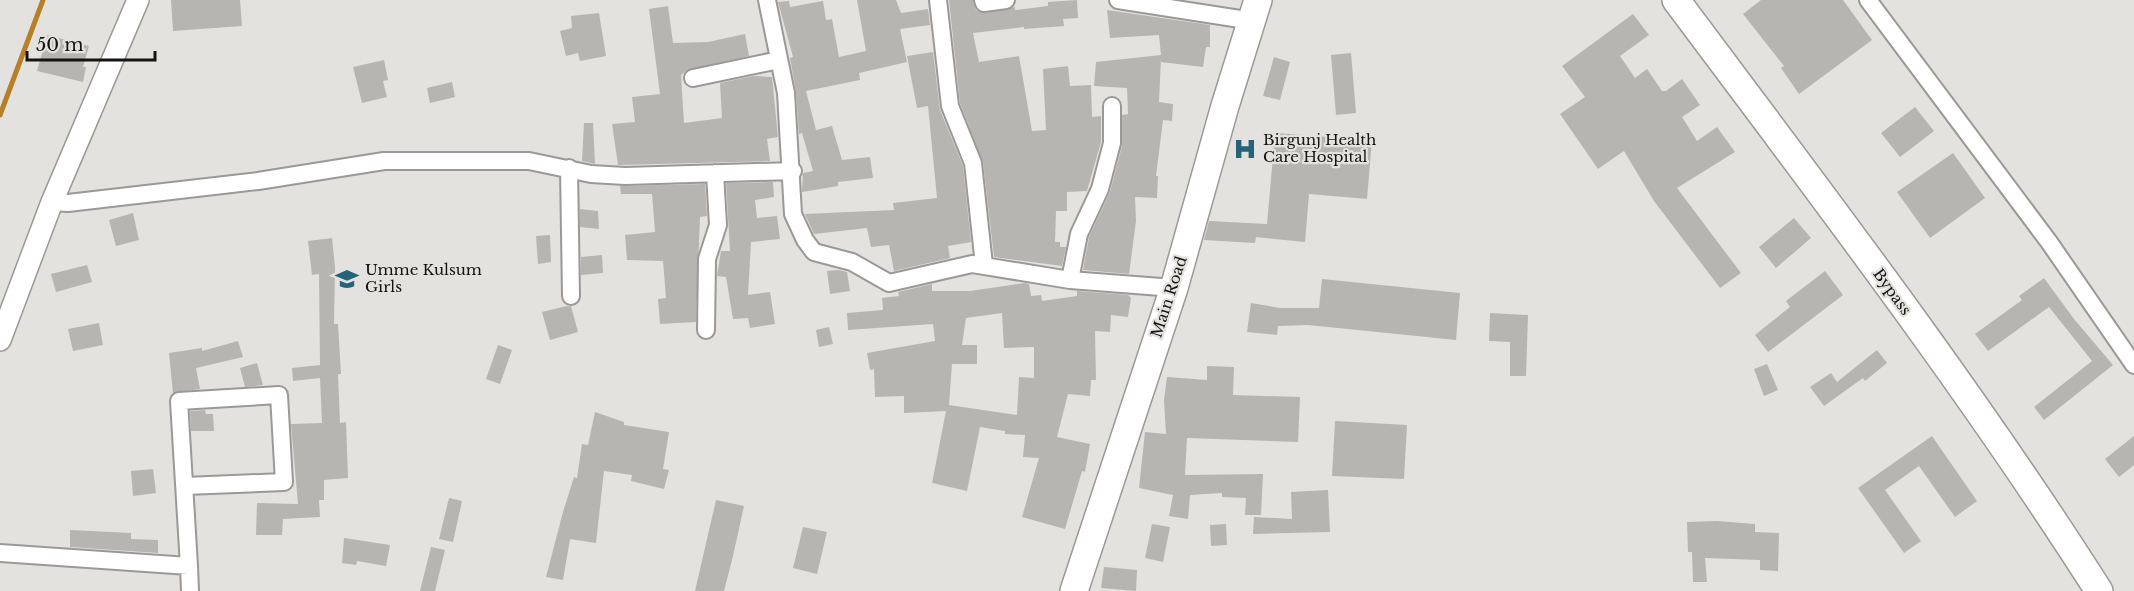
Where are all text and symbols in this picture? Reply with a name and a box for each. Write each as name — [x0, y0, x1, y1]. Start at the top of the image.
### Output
scale bar — [27, 24, 154, 62]
text: 50 m — [36, 34, 84, 56]
place label: Birgunj Health Care Hospital — [1263, 130, 1376, 166]
hospital icon: Birgunj Health Care Hospital — [1232, 136, 1258, 162]
street label: Main Road — [1146, 254, 1191, 340]
place label: Umme Kulsum Girls — [365, 260, 482, 296]
street label: Bypass — [1869, 265, 1916, 319]
school or university icon: Umme Kulsum Girls — [334, 266, 360, 292]

